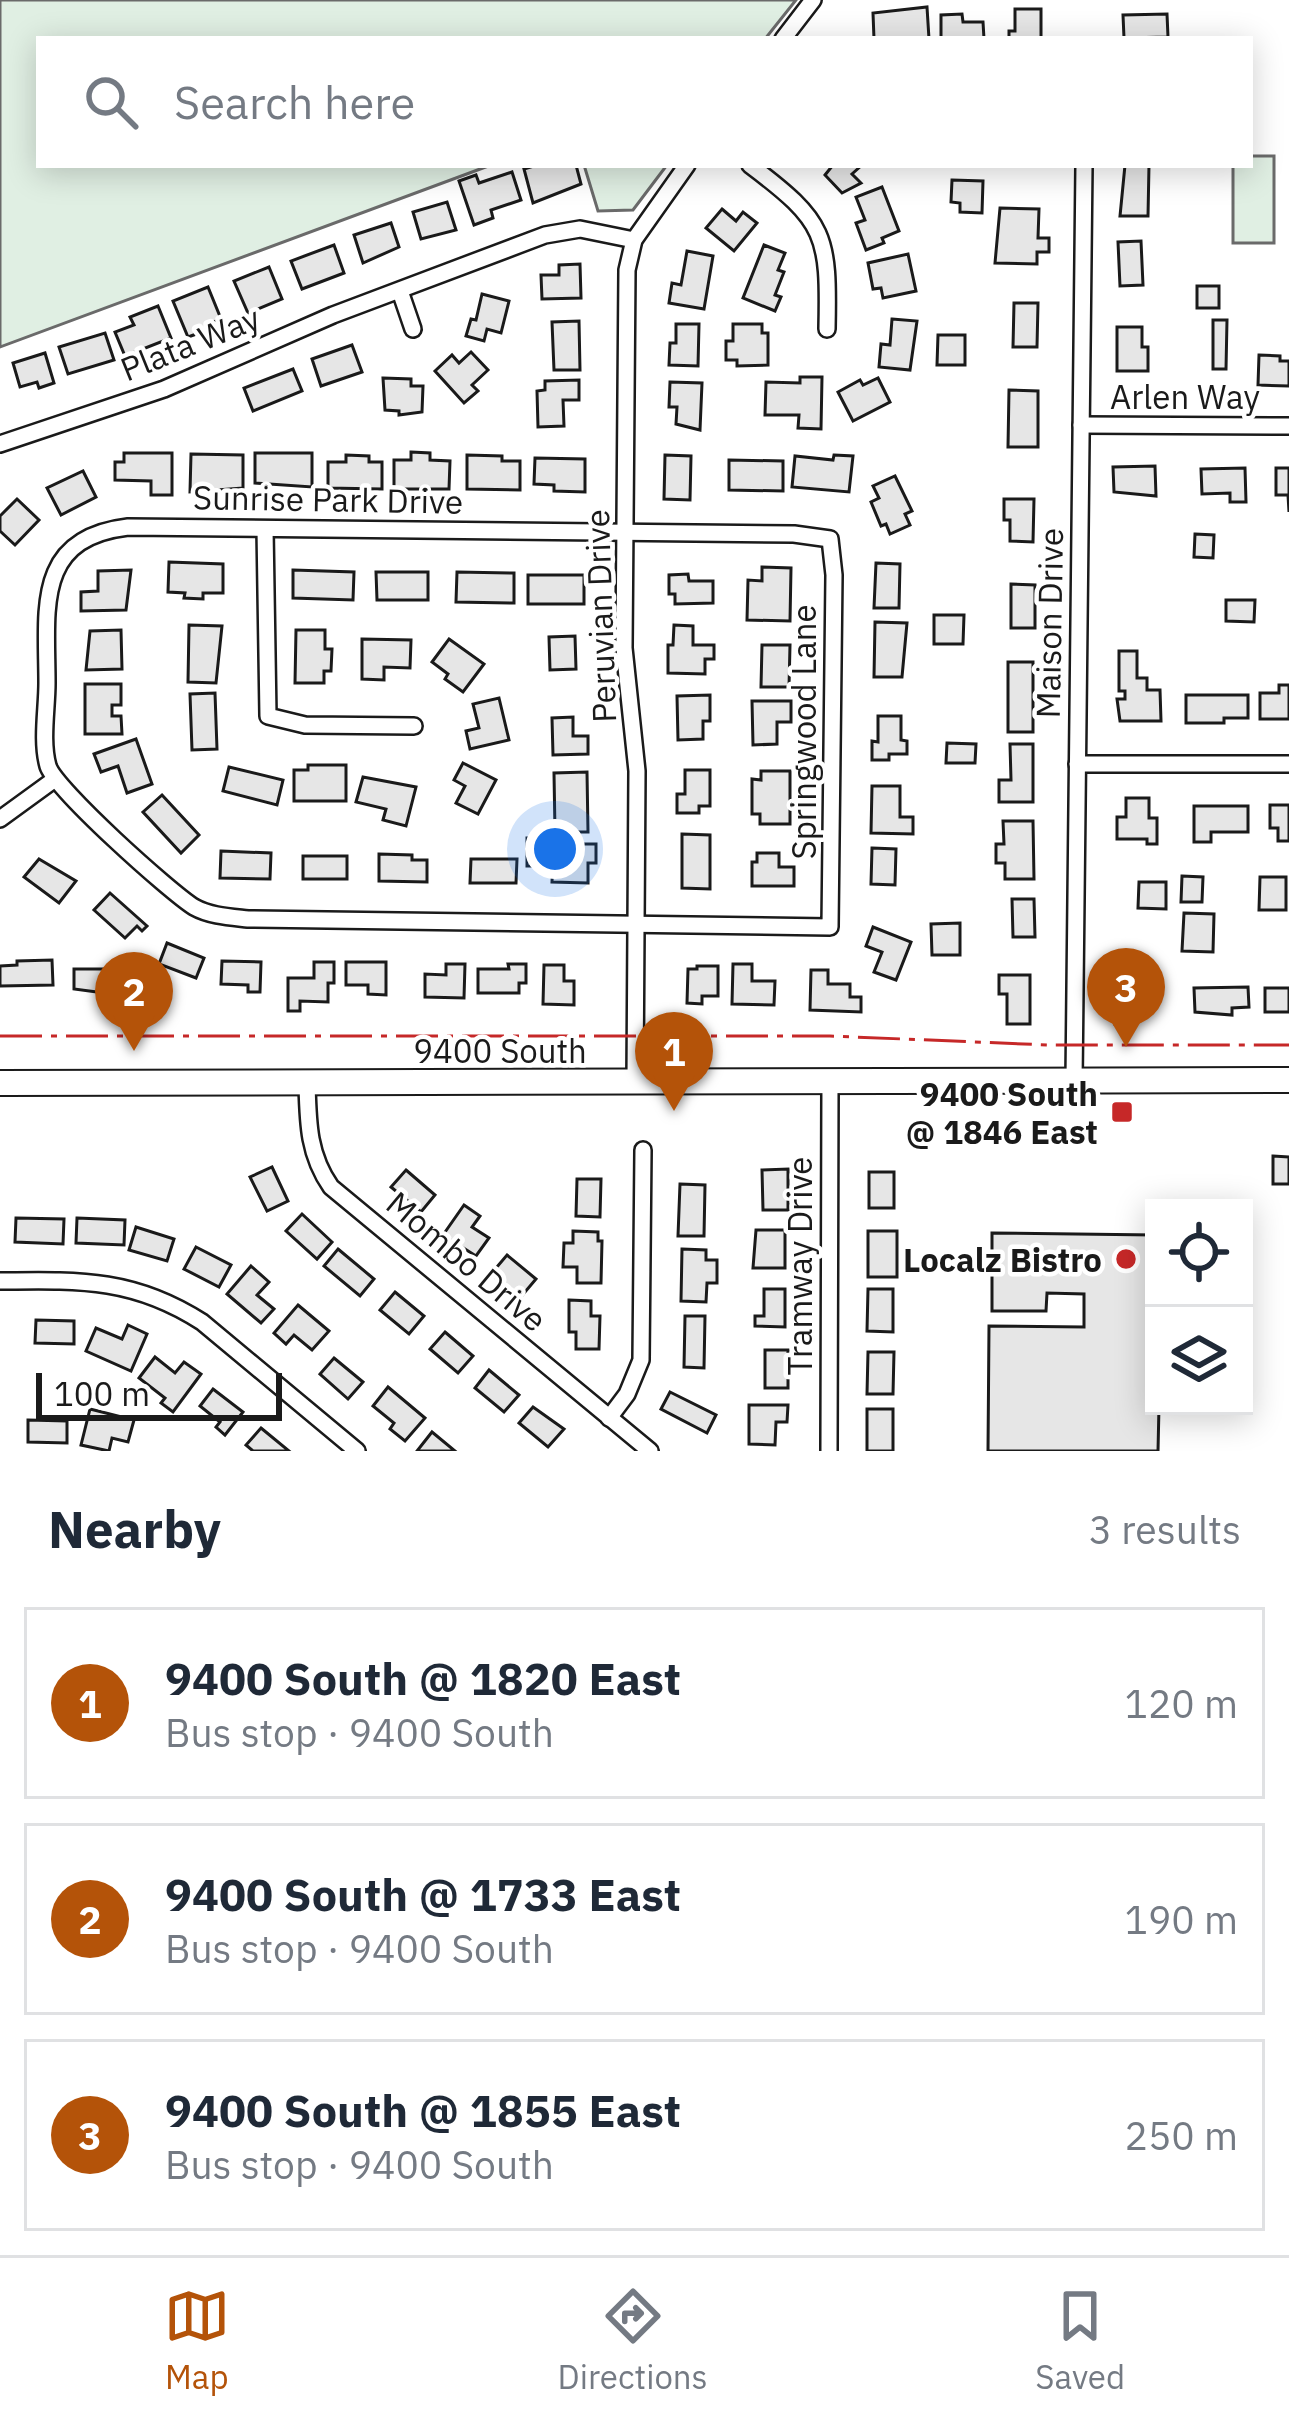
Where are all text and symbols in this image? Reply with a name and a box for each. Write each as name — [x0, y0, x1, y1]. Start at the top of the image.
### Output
search box — [36, 36, 1253, 168]
icon: search — [78, 69, 144, 135]
text: Search here — [174, 73, 415, 131]
street label: Plata Way — [114, 296, 266, 390]
street label: Arlen Way — [1110, 375, 1260, 418]
street label: Sunrise Park Drive — [193, 475, 463, 523]
street label: Peruvian Drive — [575, 509, 625, 723]
street label: Maison Drive — [1026, 527, 1072, 719]
street label: Springwood Lane — [782, 604, 825, 860]
your location — [525, 819, 585, 879]
pin: 3 — [1087, 948, 1165, 1047]
pin: 2 — [95, 952, 173, 1051]
pin: 1 — [635, 1012, 713, 1111]
street label: 9400 South — [413, 1029, 587, 1072]
place label: 9400 South @ 1846 East — [906, 1072, 1098, 1153]
marker: 9400 South @ 1846 East — [1109, 1099, 1135, 1125]
street label: Tramway Drive — [778, 1157, 821, 1376]
street label: Mombo Drive — [378, 1182, 556, 1340]
map controls — [1145, 1199, 1253, 1415]
button: locate — [1145, 1199, 1253, 1307]
place label: Localz Bistro — [903, 1238, 1102, 1281]
marker: Localz Bistro — [1113, 1246, 1139, 1272]
button: layers — [1145, 1307, 1253, 1415]
scale bar — [36, 1367, 282, 1420]
text: 100 m — [54, 1372, 150, 1415]
text: Nearby — [48, 1496, 221, 1562]
text: 3 results — [1089, 1504, 1241, 1555]
text: 9400 South @ 1820 East — [165, 1649, 681, 1707]
text: 1 — [78, 1678, 102, 1729]
text: 120 m — [1125, 1678, 1238, 1729]
text: Bus stop · 9400 South — [165, 1707, 554, 1758]
text: 9400 South @ 1733 East — [165, 1865, 681, 1923]
text: 2 — [78, 1894, 102, 1945]
text: 190 m — [1125, 1894, 1238, 1945]
text: Bus stop · 9400 South — [165, 1923, 554, 1974]
text: 9400 South @ 1855 East — [165, 2081, 681, 2139]
text: 3 — [78, 2110, 102, 2161]
text: 250 m — [1125, 2110, 1238, 2161]
text: Bus stop · 9400 South — [165, 2139, 554, 2190]
tab: Map — [164, 2283, 230, 2398]
tab: Directions — [558, 2283, 708, 2398]
tab: Saved — [1035, 2283, 1125, 2398]

